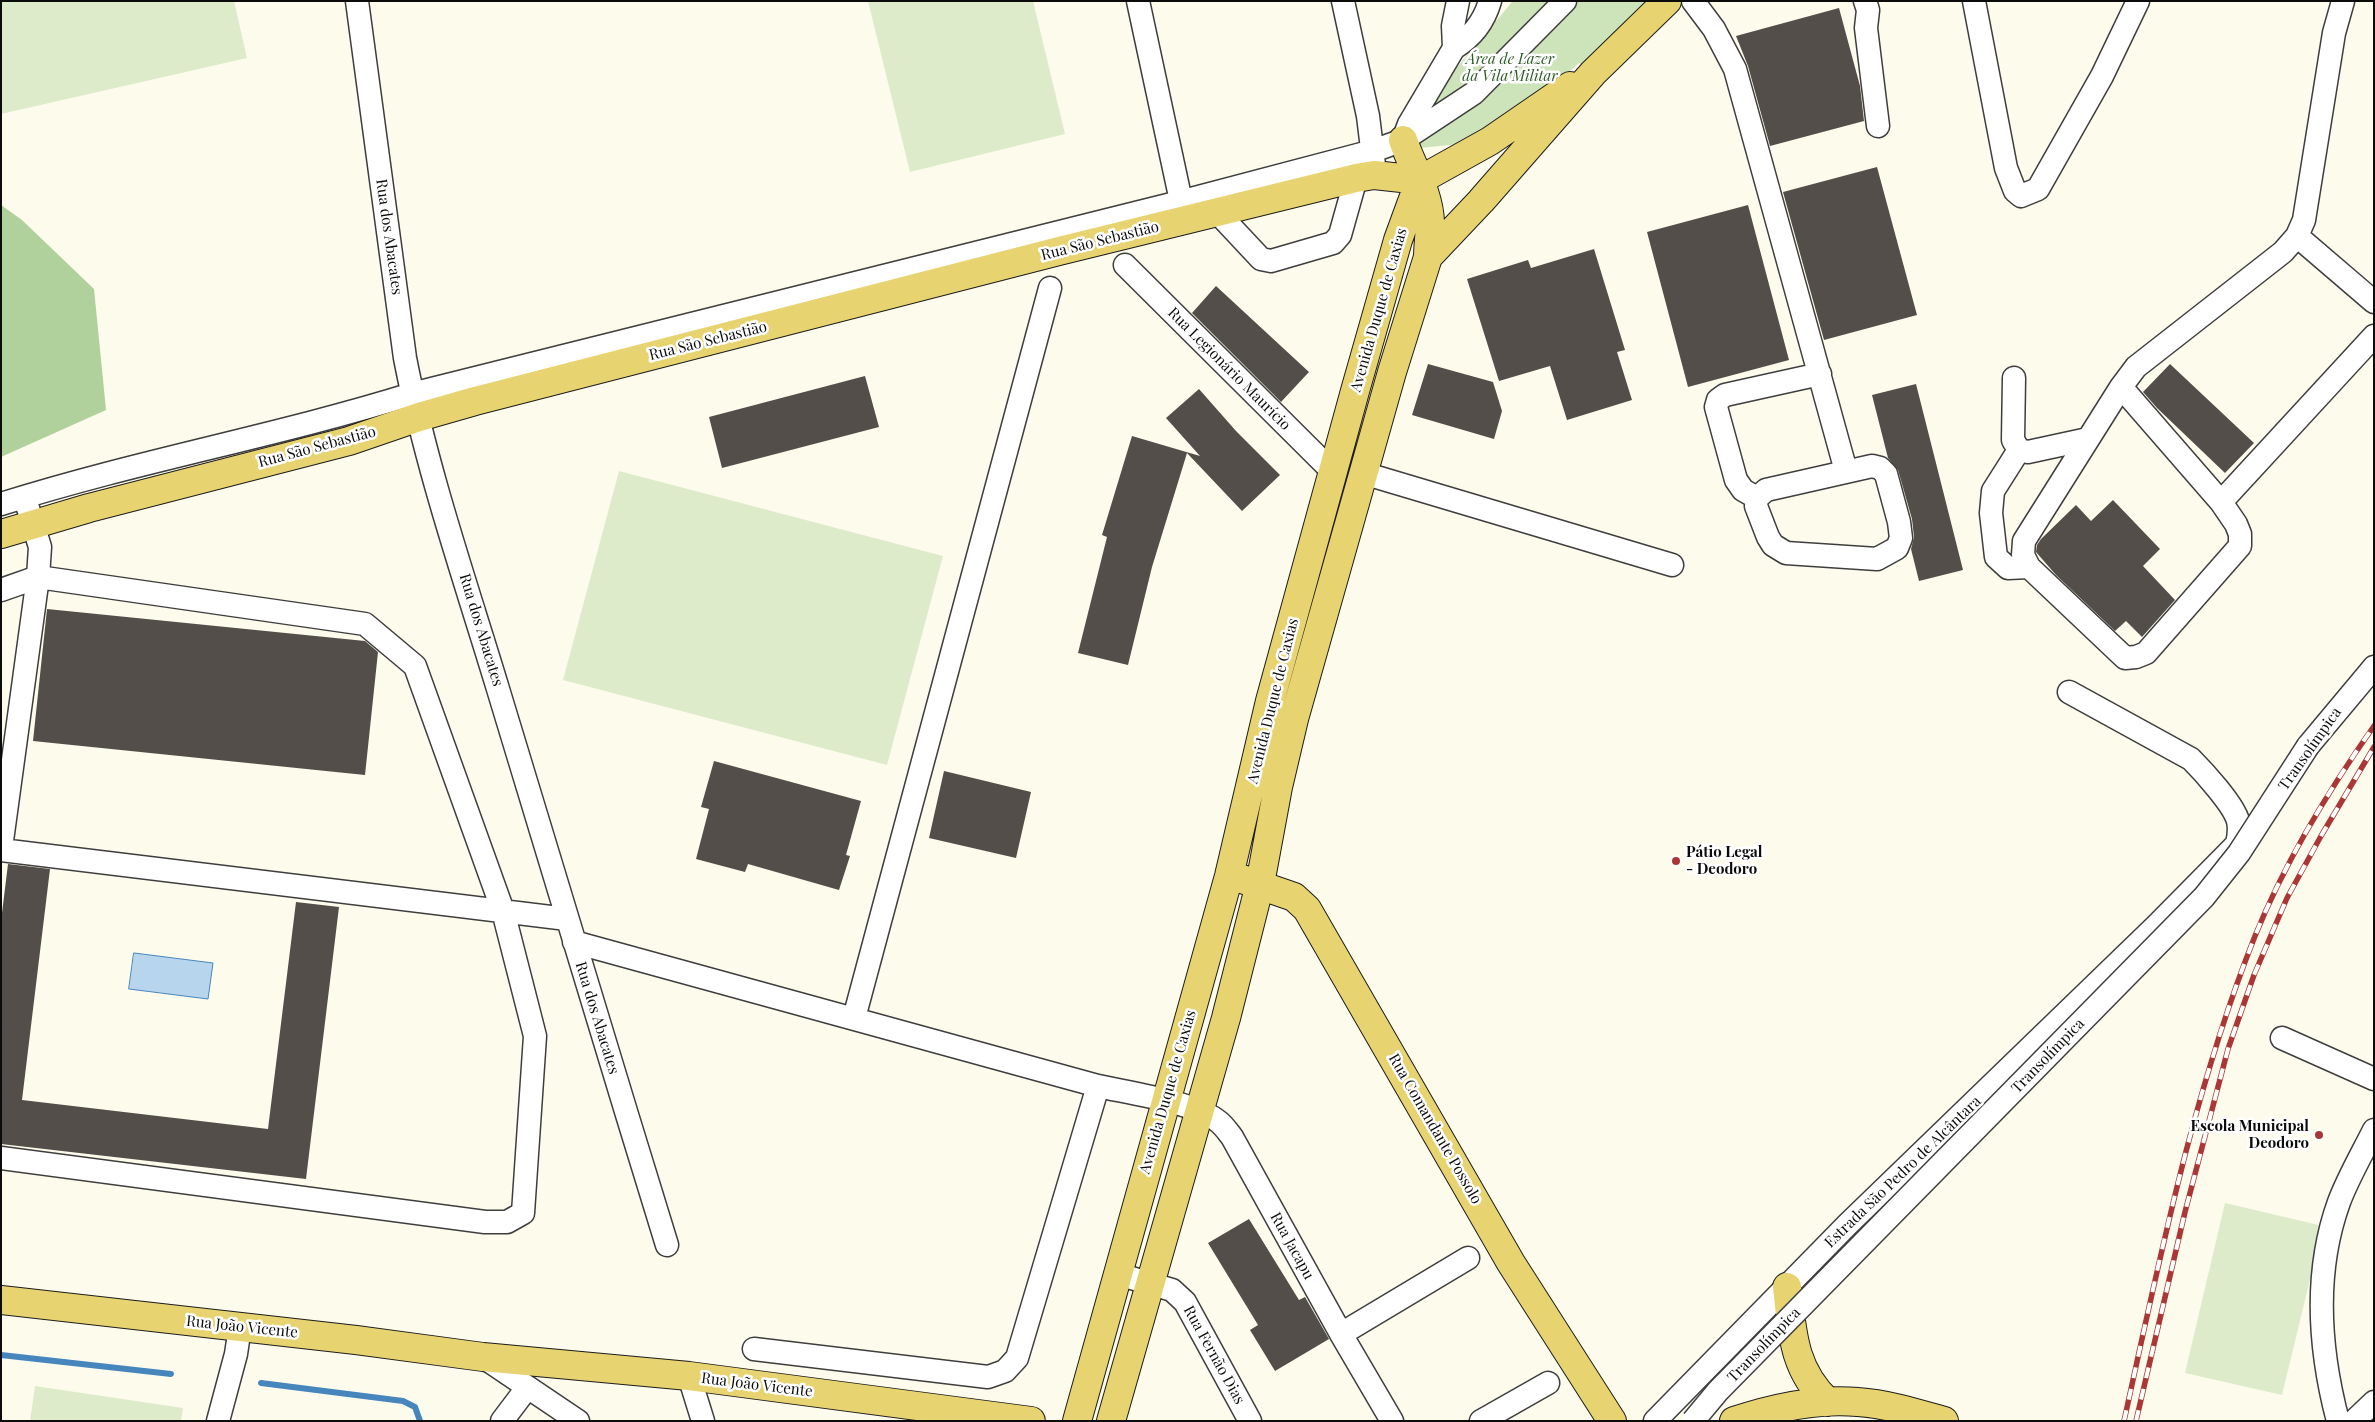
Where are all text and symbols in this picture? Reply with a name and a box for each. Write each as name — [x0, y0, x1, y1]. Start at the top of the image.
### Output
park label: Área de Lazer da Vila Militar — [1462, 50, 1558, 85]
street label: Rua dos Abacates — [372, 178, 406, 296]
street label: Rua São Sebastião — [1039, 218, 1161, 264]
street label: Avenida Duque de Caxias — [1347, 226, 1411, 394]
street label: Rua Legionário Maurício — [1164, 304, 1294, 434]
street label: Rua São Sebastião — [647, 318, 769, 364]
street label: Rua São Sebastião — [256, 423, 378, 471]
street label: Rua dos Abacates — [455, 572, 507, 688]
street label: Avenida Duque de Caxias — [1244, 616, 1302, 786]
street label: Transolímpica — [2275, 704, 2345, 794]
place label: Pátio Legal - Deodoro — [1686, 843, 1762, 878]
marker: Pátio Legal - Deodoro — [1670, 855, 1682, 867]
street label: Rua dos Abacates — [571, 960, 623, 1076]
street label: Avenida Duque de Caxias — [1136, 1008, 1200, 1176]
street label: Transolímpica — [2008, 1015, 2088, 1097]
street label: Rua Comandante Possolo — [1385, 1051, 1485, 1207]
street label: Estrada São Pedro de Alcântara — [1821, 1092, 1985, 1252]
place label: Escola Municipal Deodoro — [2191, 1117, 2309, 1152]
marker: Escola Municipal Deodoro — [2313, 1129, 2325, 1141]
street label: Rua Jacapu — [1266, 1209, 1318, 1283]
street label: Rua Fernão Dias — [1179, 1303, 1249, 1407]
street label: Transolímpica — [1724, 1304, 1804, 1386]
street label: Rua João Vicente — [185, 1312, 299, 1342]
street label: Rua João Vicente — [700, 1369, 814, 1401]

